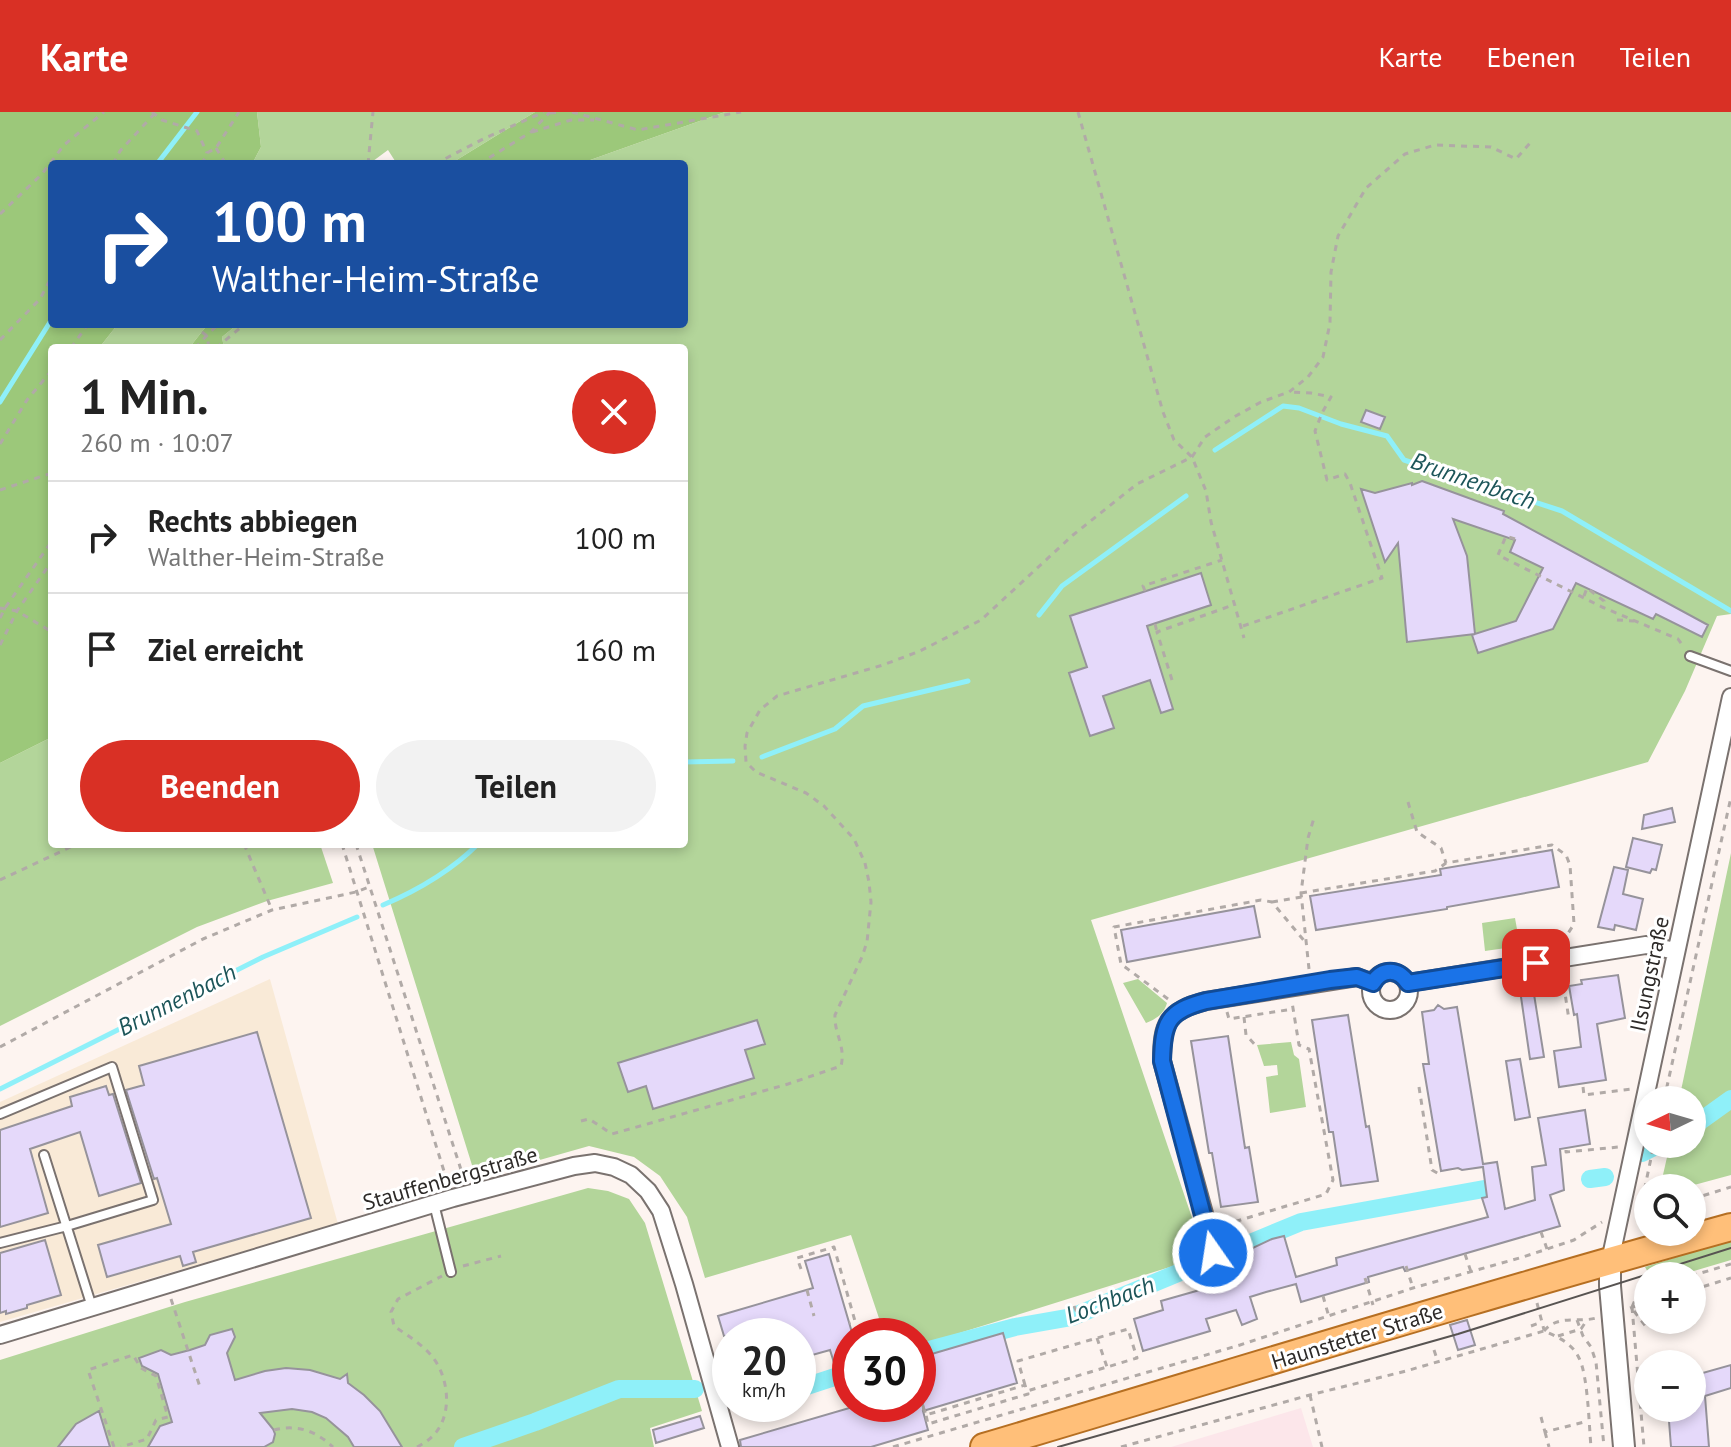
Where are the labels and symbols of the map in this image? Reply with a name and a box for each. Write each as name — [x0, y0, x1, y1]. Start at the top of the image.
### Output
water label: Brunnenbach — [1407, 445, 1539, 516]
street label: Ilsungstraße — [1623, 914, 1675, 1034]
pin — [1502, 929, 1570, 997]
water label: Brunnenbach — [112, 956, 241, 1043]
north arrow — [1634, 1086, 1706, 1158]
street label: Stauffenbergstraße — [359, 1140, 541, 1216]
position arrow — [1171, 1211, 1255, 1295]
water label: Lochbach — [1061, 1268, 1159, 1331]
street label: Haunstetter Straße — [1268, 1297, 1446, 1375]
speed limit sign: 30 — [832, 1318, 936, 1422]

